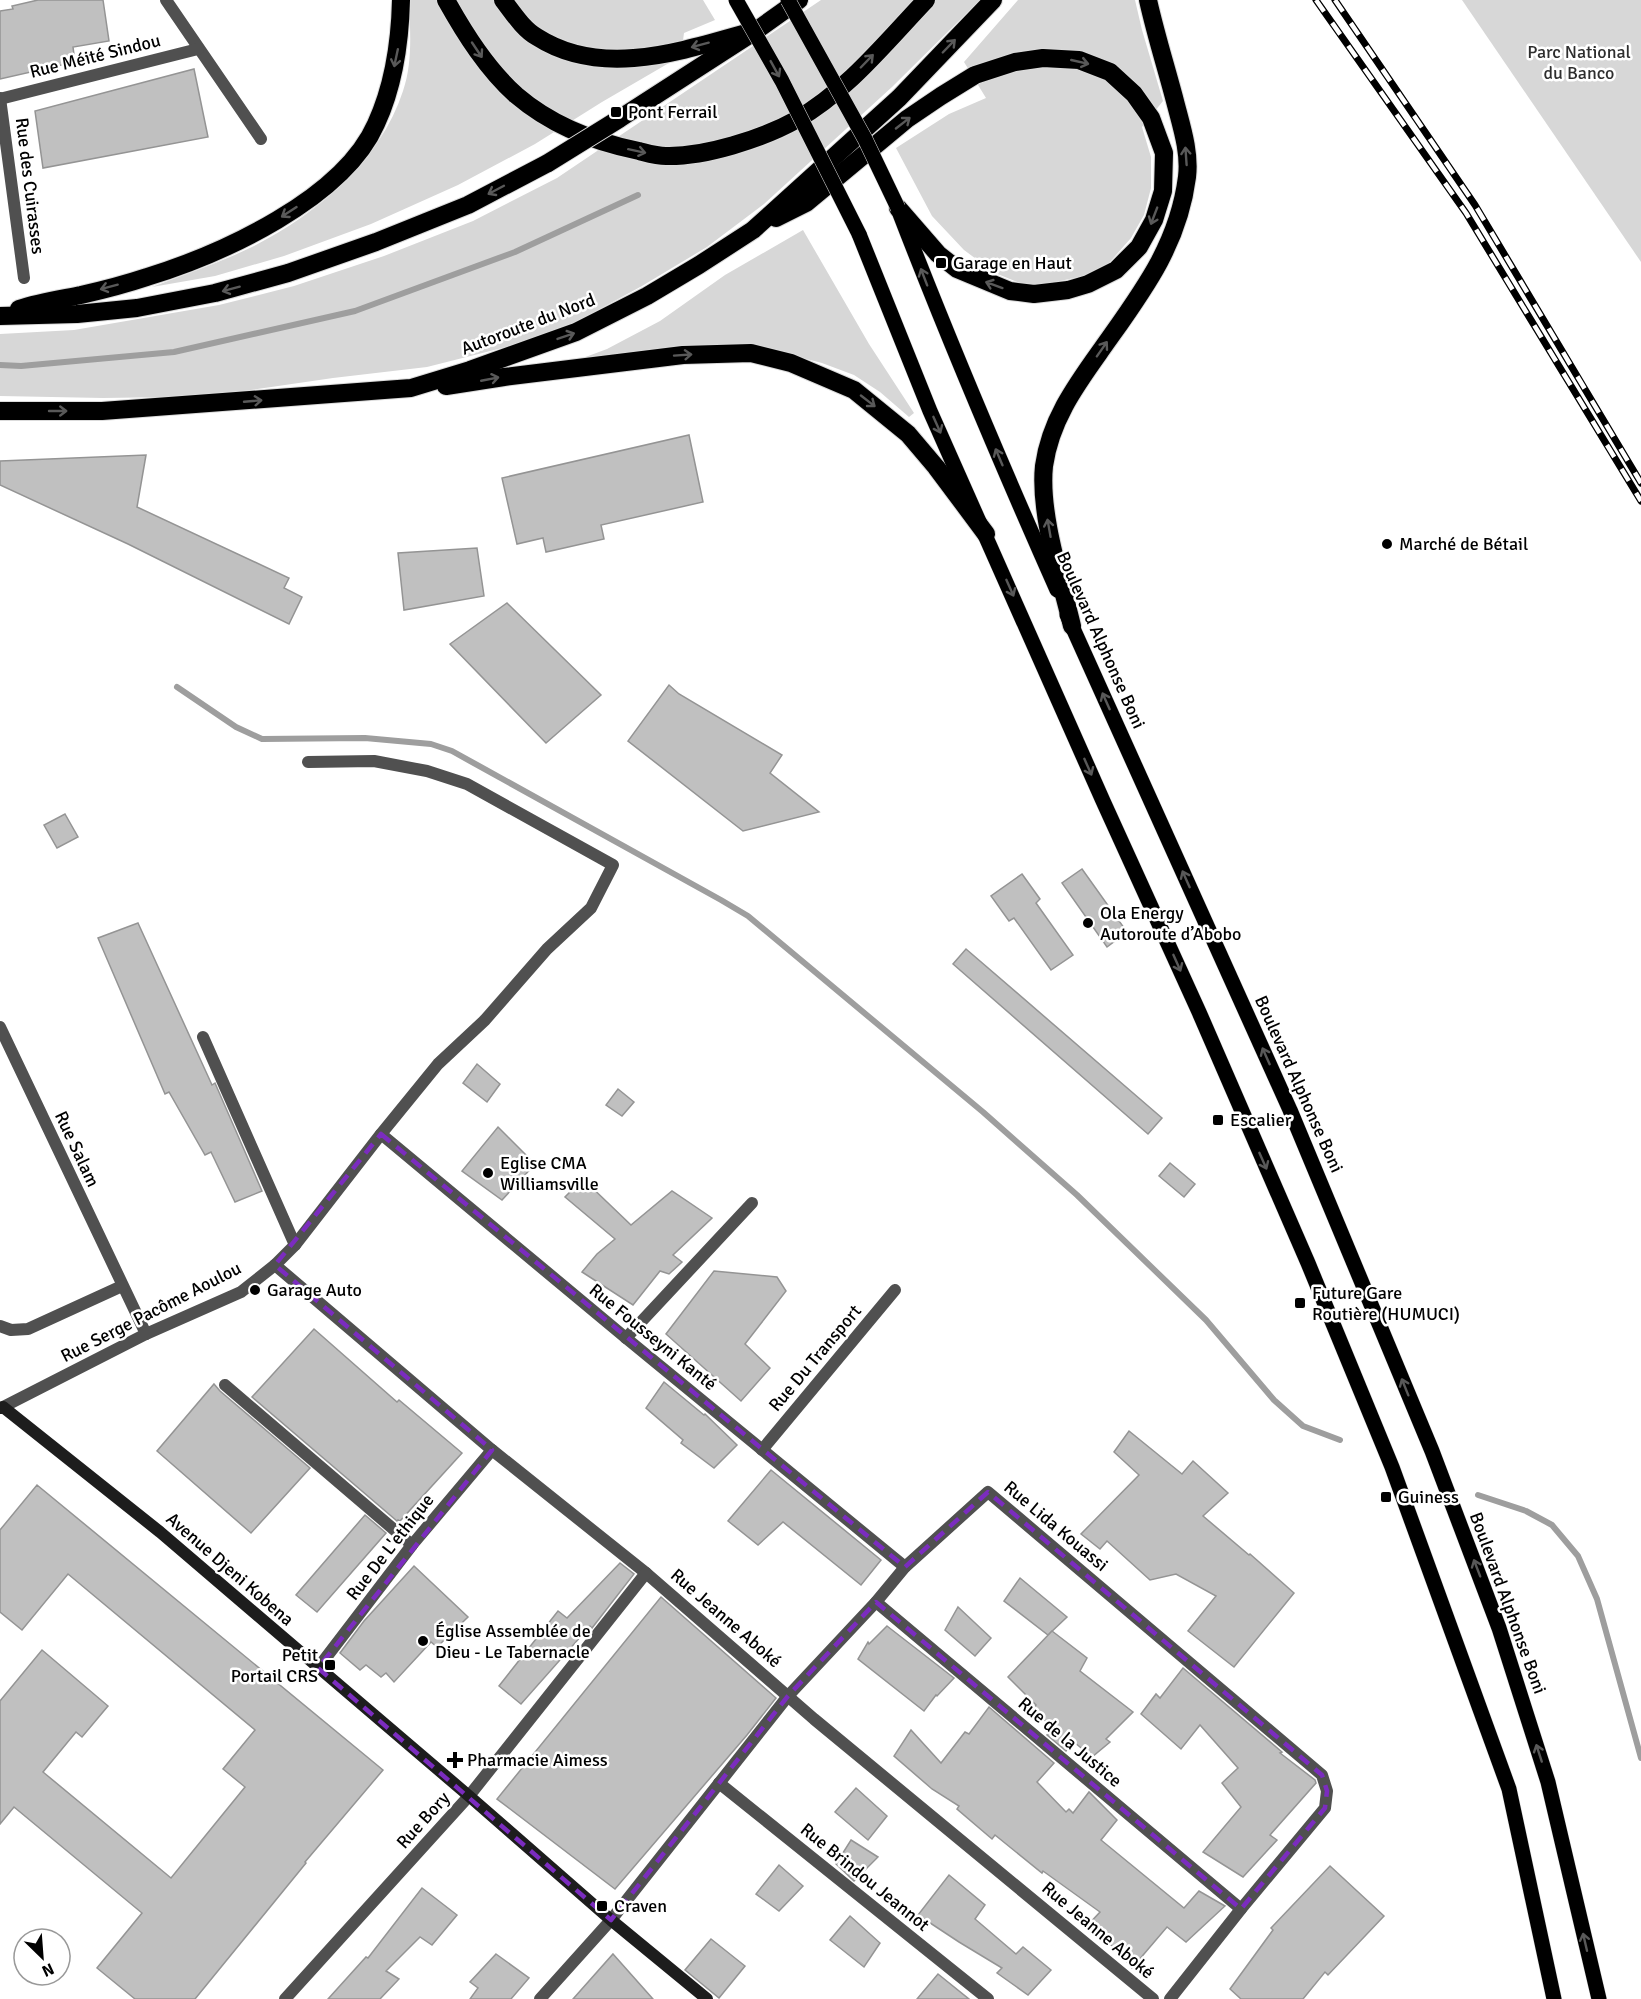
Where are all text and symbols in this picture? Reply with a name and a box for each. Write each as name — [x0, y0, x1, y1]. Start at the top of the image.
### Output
street label: Rue Méité Sindou — [27, 29, 163, 83]
one-way arrow — [942, 39, 956, 54]
one-way arrow — [691, 40, 710, 52]
one-way arrow — [471, 41, 483, 58]
park label: Parc National du Banco — [1527, 41, 1631, 84]
one-way arrow — [390, 48, 401, 68]
one-way arrow — [860, 54, 874, 69]
one-way arrow — [1070, 57, 1089, 68]
one-way arrow — [769, 60, 781, 77]
place label: Pont Ferrail — [628, 101, 717, 123]
marker: Pont Ferrail — [609, 105, 623, 119]
street label: Rue des Cuirasses — [11, 117, 49, 256]
one-way arrow — [895, 117, 911, 130]
one-way arrow — [627, 146, 647, 157]
one-way arrow — [1180, 146, 1191, 166]
one-way arrow — [487, 185, 505, 197]
one-way arrow — [280, 206, 297, 219]
one-way arrow — [1148, 206, 1159, 225]
place label: Garage en Haut — [953, 252, 1072, 274]
marker: Garage en Haut — [934, 256, 948, 270]
one-way arrow — [918, 268, 929, 286]
one-way arrow — [985, 279, 1004, 290]
one-way arrow — [100, 282, 119, 293]
one-way arrow — [222, 283, 241, 295]
street label: Autoroute du Nord — [458, 288, 598, 360]
one-way arrow — [556, 330, 575, 341]
one-way arrow — [1096, 341, 1108, 357]
one-way arrow — [673, 349, 693, 360]
one-way arrow — [479, 373, 499, 384]
one-way arrow — [859, 394, 875, 407]
one-way arrow — [243, 395, 263, 406]
one-way arrow — [48, 405, 68, 417]
one-way arrow — [931, 415, 943, 433]
one-way arrow — [993, 448, 1004, 467]
one-way arrow — [1043, 519, 1054, 539]
place label: Marché de Bétail — [1399, 533, 1528, 555]
marker: Marché de Bétail — [1380, 537, 1394, 551]
street label: Boulevard Alphonse Boni — [1052, 548, 1150, 732]
one-way arrow — [1004, 578, 1016, 596]
one-way arrow — [1100, 692, 1111, 710]
one-way arrow — [1083, 757, 1094, 775]
one-way arrow — [1180, 870, 1191, 888]
place label: Ola Energy Autoroute d’Abobo — [1100, 902, 1241, 945]
marker: Ola Energy Autoroute d’Abobo — [1081, 916, 1095, 930]
one-way arrow — [1172, 954, 1183, 972]
street label: Boulevard Alphonse Boni — [1250, 992, 1348, 1176]
one-way arrow — [1260, 1048, 1272, 1066]
street label: Rue Salam — [50, 1108, 104, 1190]
place label: Escalier — [1230, 1109, 1292, 1131]
marker: Escalier — [1211, 1113, 1225, 1127]
place label: Eglise CMA Williamsville — [500, 1152, 599, 1195]
one-way arrow — [1258, 1152, 1269, 1170]
marker: Eglise CMA Williamsville — [481, 1166, 495, 1180]
street label: Rue Serge Pacôme Aoulou — [57, 1257, 245, 1367]
place label: Garage Auto — [267, 1279, 362, 1301]
street label: Rue Fousseyni Kanté — [585, 1279, 721, 1395]
place label: Future Gare Routière (HUMUCI) — [1312, 1282, 1460, 1325]
marker: Garage Auto — [248, 1283, 262, 1297]
marker: Future Gare Routière (HUMUCI) — [1293, 1296, 1307, 1310]
street label: Rue Du Transport — [764, 1300, 866, 1416]
one-way arrow — [1399, 1378, 1410, 1396]
street label: Rue Lida Kouassi — [999, 1476, 1113, 1576]
place label: Guiness — [1398, 1486, 1459, 1508]
street label: Rue De L'ethique — [342, 1489, 438, 1605]
marker: Guiness — [1379, 1490, 1393, 1504]
street label: Avenue Djeni Kobena — [162, 1508, 298, 1630]
street label: Boulevard Alphonse Boni — [1465, 1509, 1551, 1697]
one-way arrow — [1470, 1559, 1481, 1578]
street label: Rue Jeanne Aboké — [666, 1564, 786, 1672]
place label: Église Assemblée de Dieu - Le Tabernacle — [435, 1620, 591, 1663]
marker: Église Assemblée de Dieu - Le Tabernacle — [416, 1634, 430, 1648]
place label: Petit Portail CRS — [231, 1644, 318, 1687]
marker: Petit Portail CRS — [323, 1658, 337, 1672]
street label: Rue de la Justice — [1014, 1692, 1126, 1792]
one-way arrow — [1533, 1744, 1544, 1763]
place label: Pharmacie Aimess — [467, 1749, 608, 1771]
marker: Pharmacie Aimess — [448, 1753, 462, 1767]
street label: Rue Bory — [392, 1787, 455, 1853]
street label: Rue Brindou Jeannot — [796, 1818, 934, 1936]
street label: Rue Jeanne Aboké — [1037, 1877, 1159, 1983]
place label: Craven — [614, 1895, 667, 1917]
marker: Craven — [595, 1899, 609, 1913]
north arrow — [12, 1927, 72, 1987]
one-way arrow — [1579, 1933, 1591, 1952]
text: N — [39, 1958, 57, 1981]

